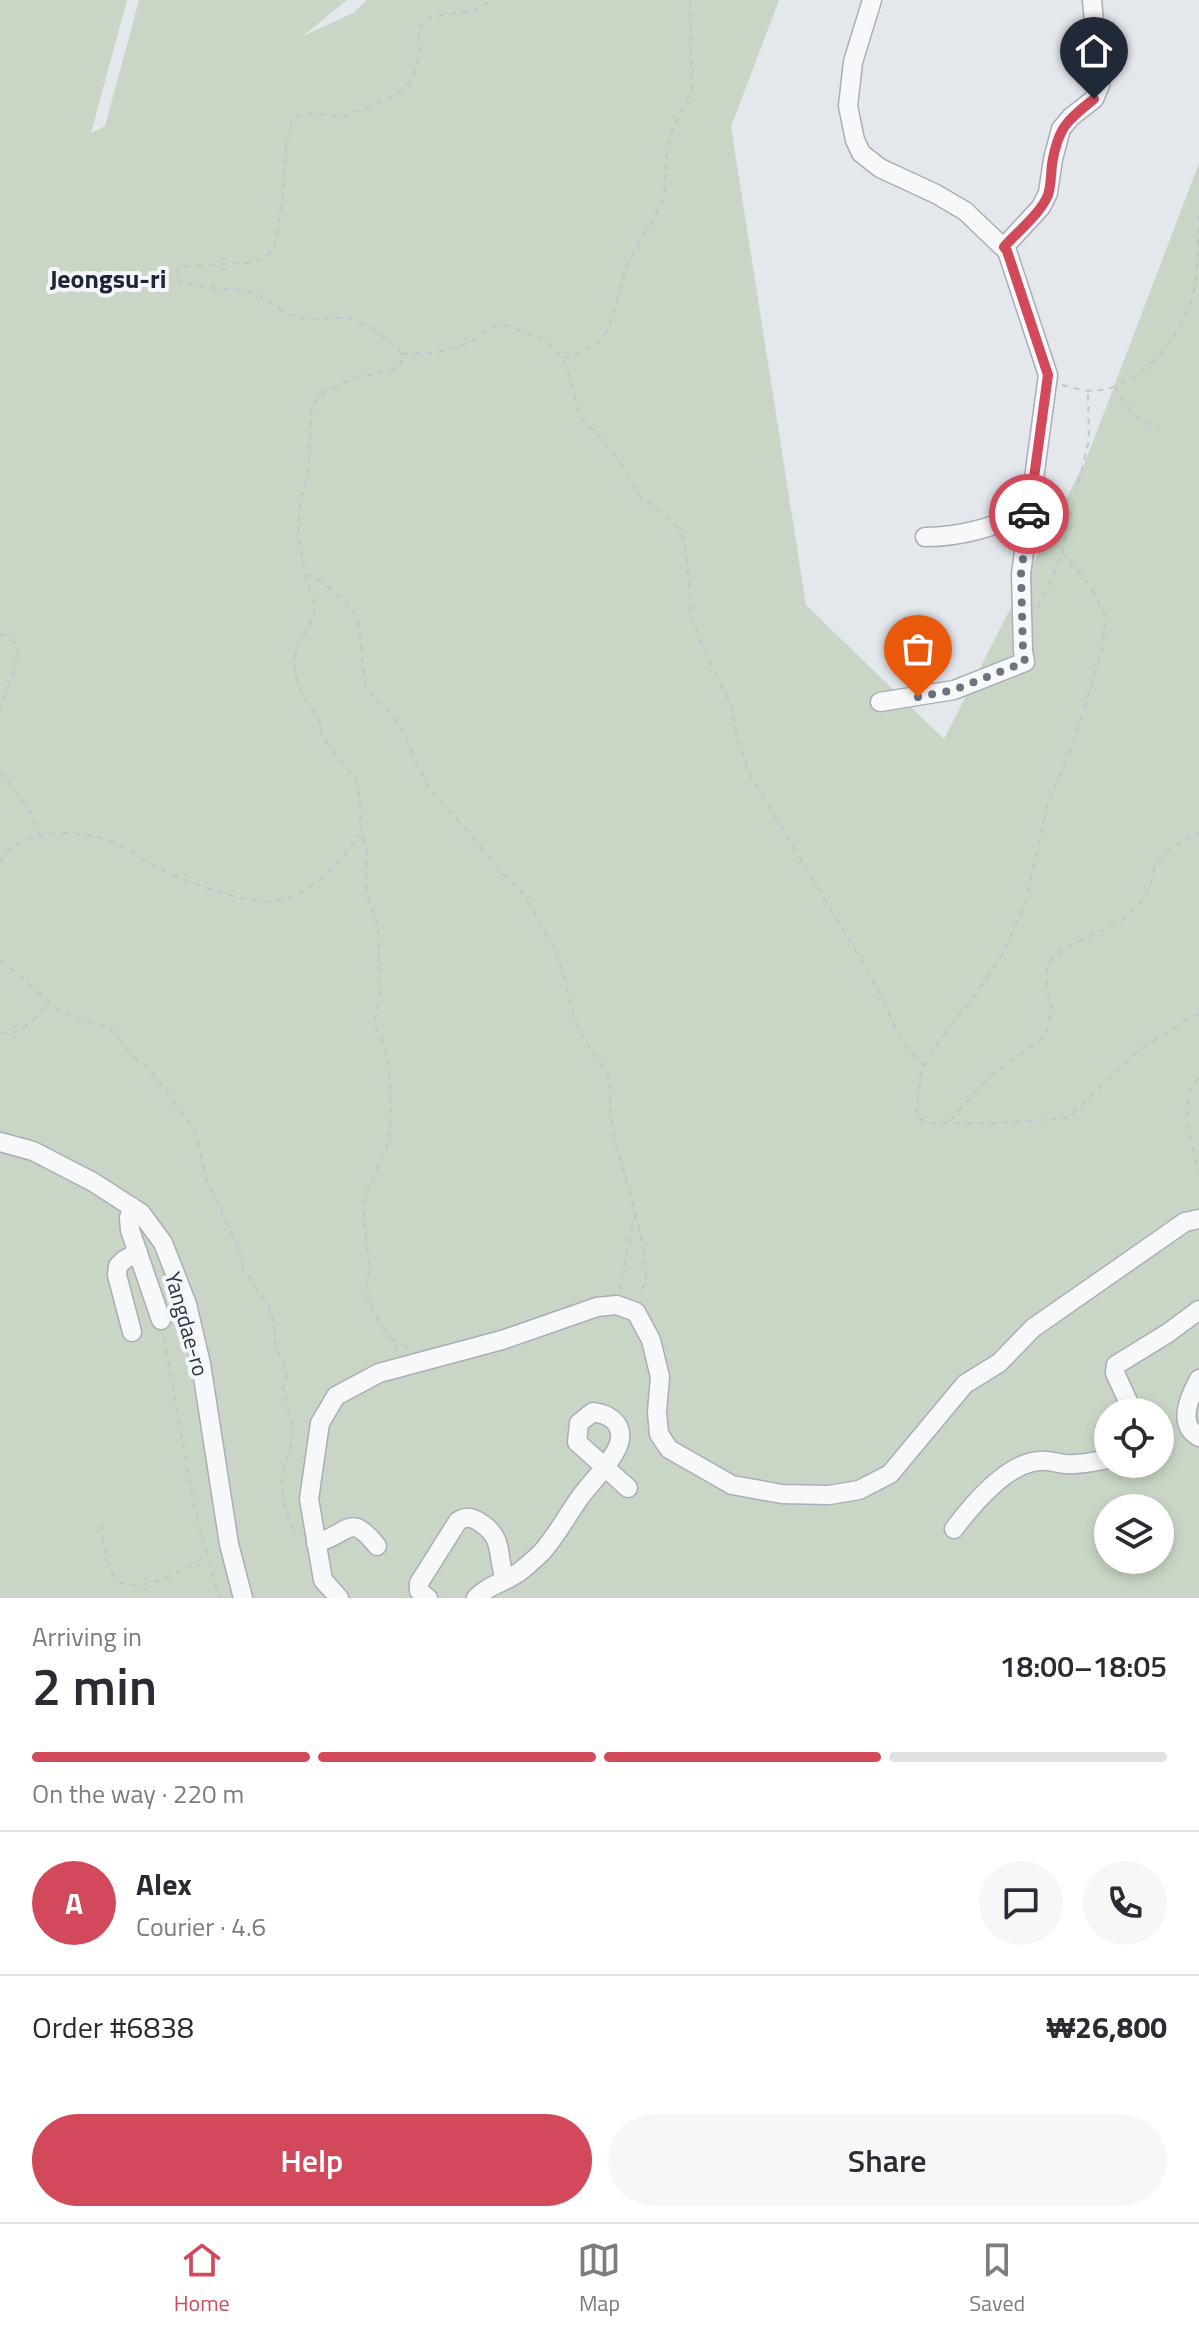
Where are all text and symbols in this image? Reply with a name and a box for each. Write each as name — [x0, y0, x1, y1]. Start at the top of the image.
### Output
pin — [1060, 17, 1128, 99]
icon: home — [1072, 29, 1116, 73]
district label: Jeongsu-ri — [50, 259, 166, 298]
courier — [989, 474, 1069, 554]
icon: car — [1007, 492, 1051, 536]
pin — [884, 615, 952, 697]
icon: bag — [896, 627, 940, 671]
street label: Yangdae-ro — [156, 1268, 218, 1380]
map controls — [1094, 1398, 1174, 1574]
button: locate — [1094, 1398, 1174, 1478]
button: layers — [1094, 1494, 1174, 1574]
text: Arriving in — [32, 1617, 142, 1656]
text: 18:00–18:05 — [1000, 1643, 1167, 1689]
text: 2 min — [32, 1646, 157, 1725]
text: On the way · 220 m — [32, 1774, 244, 1813]
text: Alex — [136, 1861, 192, 1907]
button: chat — [979, 1861, 1063, 1945]
button: phone — [1083, 1861, 1167, 1945]
text: A — [65, 1880, 83, 1926]
text: Courier · 4.6 — [136, 1907, 266, 1946]
text: Order #6838 — [32, 2004, 194, 2050]
text: ₩26,800 — [1047, 2004, 1167, 2050]
button: Help — [32, 2114, 592, 2206]
button: Share — [608, 2114, 1167, 2206]
tab: Home — [174, 2238, 230, 2320]
tab: Map — [577, 2238, 621, 2320]
tab: Saved — [969, 2238, 1025, 2320]

